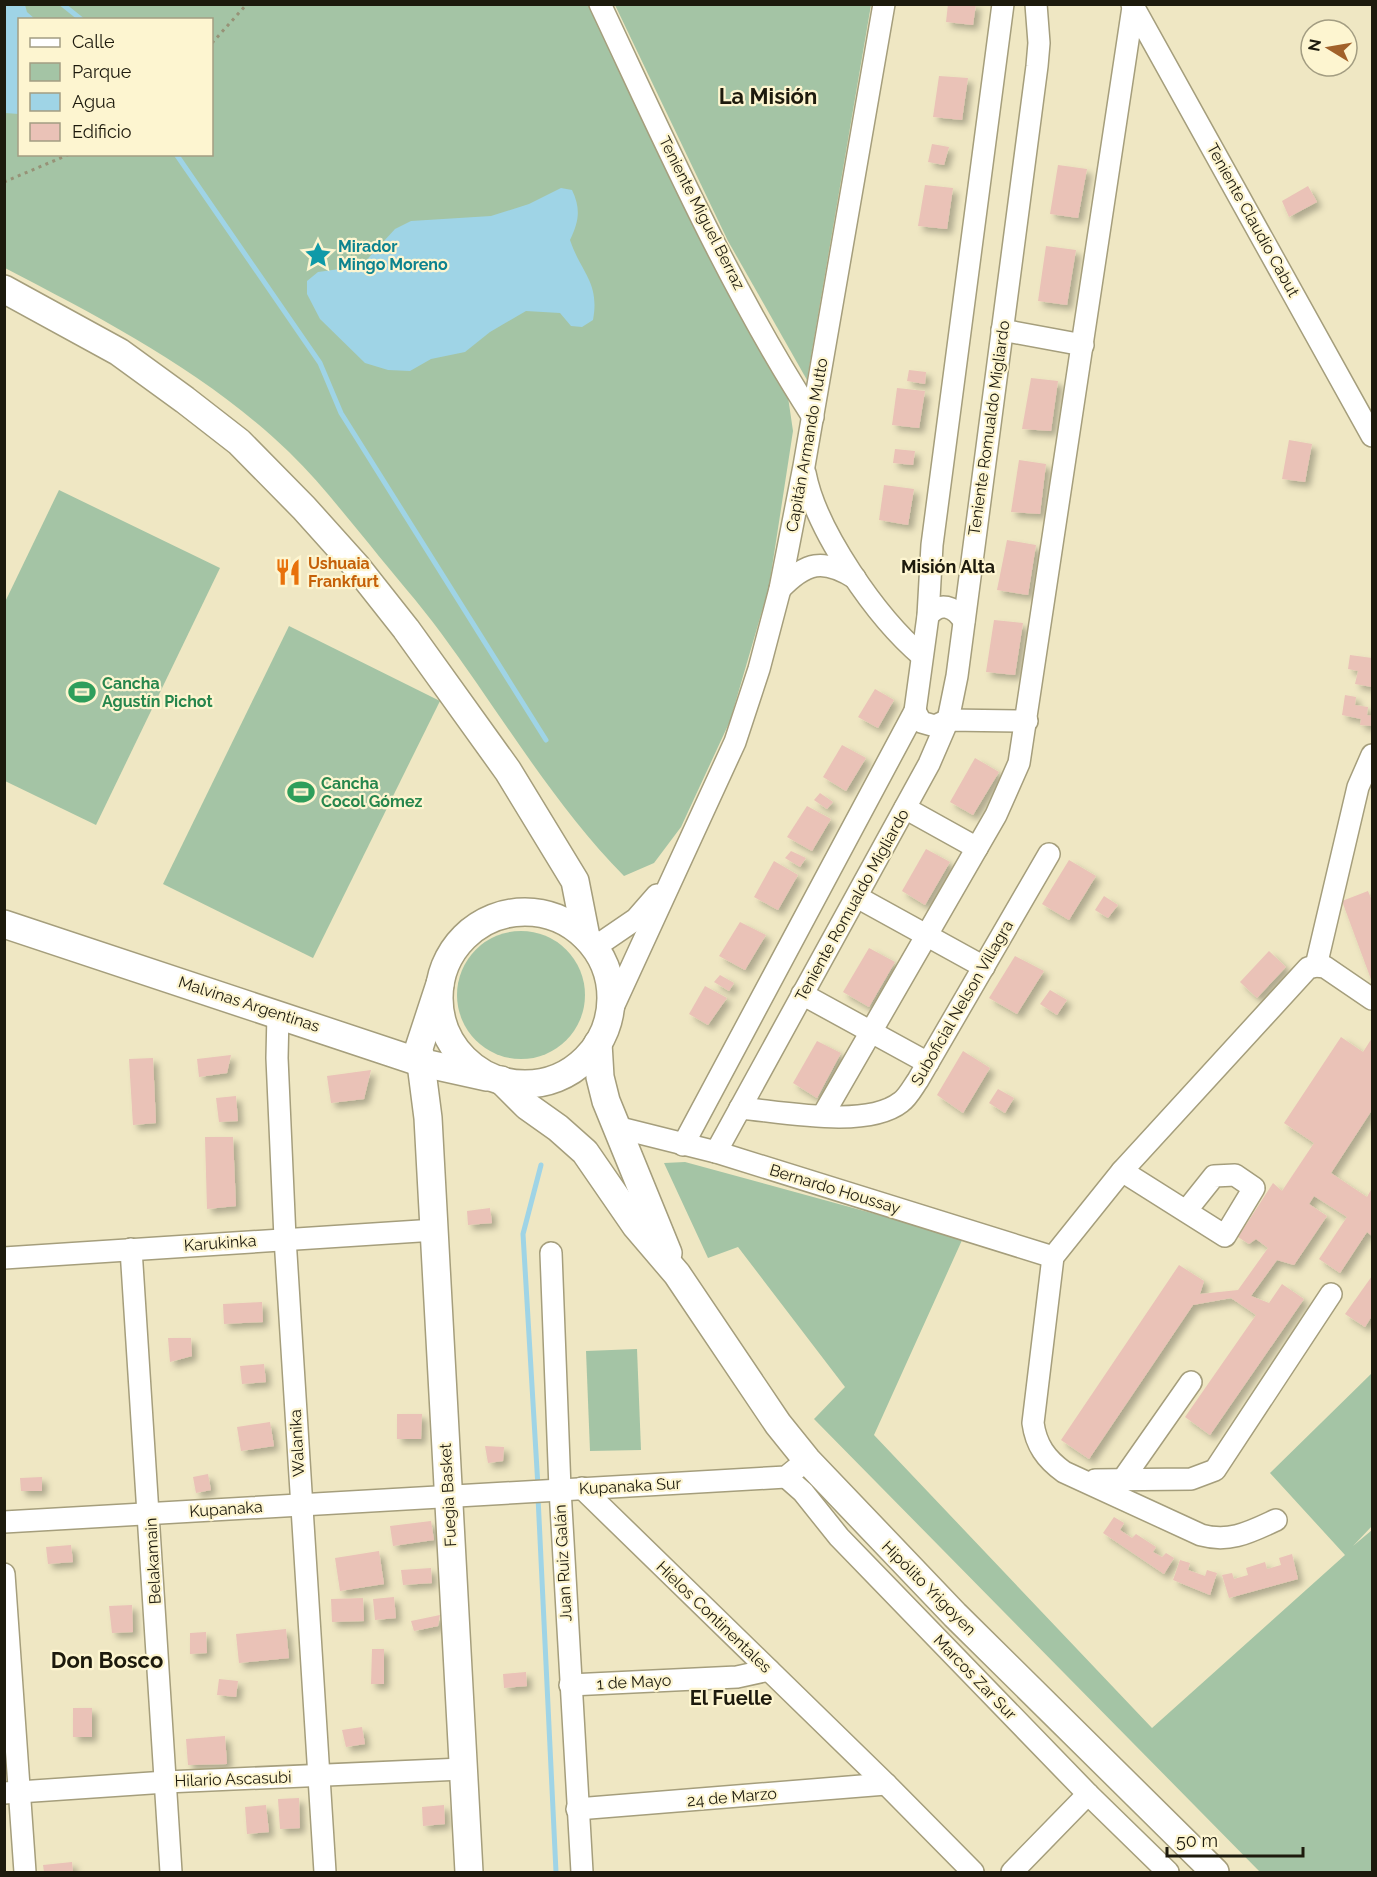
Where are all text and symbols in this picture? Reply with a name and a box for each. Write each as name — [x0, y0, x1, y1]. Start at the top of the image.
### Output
legend — [18, 18, 213, 156]
north arrow — [1299, 18, 1359, 78]
text: Calle — [72, 31, 115, 52]
text: N — [1304, 37, 1325, 53]
text: Parque — [72, 61, 132, 82]
district label: La Misión — [719, 83, 817, 109]
text: Agua — [72, 91, 116, 112]
text: Edificio — [72, 121, 132, 142]
street label: Teniente Miguel Berraz — [655, 133, 749, 293]
street label: Teniente Claudio Cabut — [1203, 140, 1303, 301]
place label: Mirador Mingo Moreno — [338, 237, 448, 274]
place icon: Mirador Mingo Moreno — [303, 240, 333, 270]
street label: Teniente Romualdo Migliardo — [964, 319, 1014, 537]
street label: Capitán Armando Mutto — [782, 356, 832, 534]
place label: Ushuaia Frankfurt — [308, 554, 379, 591]
district label: Misión Alta — [901, 556, 995, 577]
restaurant icon: Ushuaia Frankfurt — [273, 557, 303, 587]
place label: Cancha Agustín Pichot — [102, 674, 213, 711]
sports icon: Cancha Agustín Pichot — [67, 677, 97, 707]
place label: Cancha Cocol Gómez — [321, 774, 422, 811]
sports icon: Cancha Cocol Gómez — [286, 777, 316, 807]
street label: Teniente Romualdo Migliardo — [791, 806, 913, 1004]
street label: Suboficial Nelson Villagra — [907, 917, 1017, 1089]
street label: Malvinas Argentinas — [176, 972, 322, 1036]
street label: Bernardo Houssay — [767, 1160, 903, 1218]
street label: Karukinka — [183, 1231, 257, 1255]
street label: Walanika — [286, 1409, 308, 1477]
street label: Fuegia Basket — [436, 1442, 460, 1547]
street label: Kupanaka Sur — [578, 1474, 682, 1498]
street label: Kupanaka — [189, 1497, 263, 1521]
street label: Juan Ruiz Galán — [550, 1504, 576, 1622]
street label: Belakamain — [141, 1517, 165, 1605]
street label: Hipólito Yrigoyen — [878, 1537, 980, 1639]
street label: Hielos Continentales — [653, 1557, 776, 1677]
street label: Marcos Zar Sur — [930, 1630, 1021, 1724]
district label: Don Bosco — [51, 1647, 163, 1673]
street label: 1 de Mayo — [596, 1671, 672, 1693]
district label: El Fuelle — [690, 1686, 772, 1710]
street label: Hilario Ascasubi — [174, 1767, 292, 1791]
street label: 24 de Marzo — [686, 1784, 778, 1810]
scale bar — [1167, 1820, 1304, 1858]
text: 50 m — [1176, 1830, 1218, 1851]

